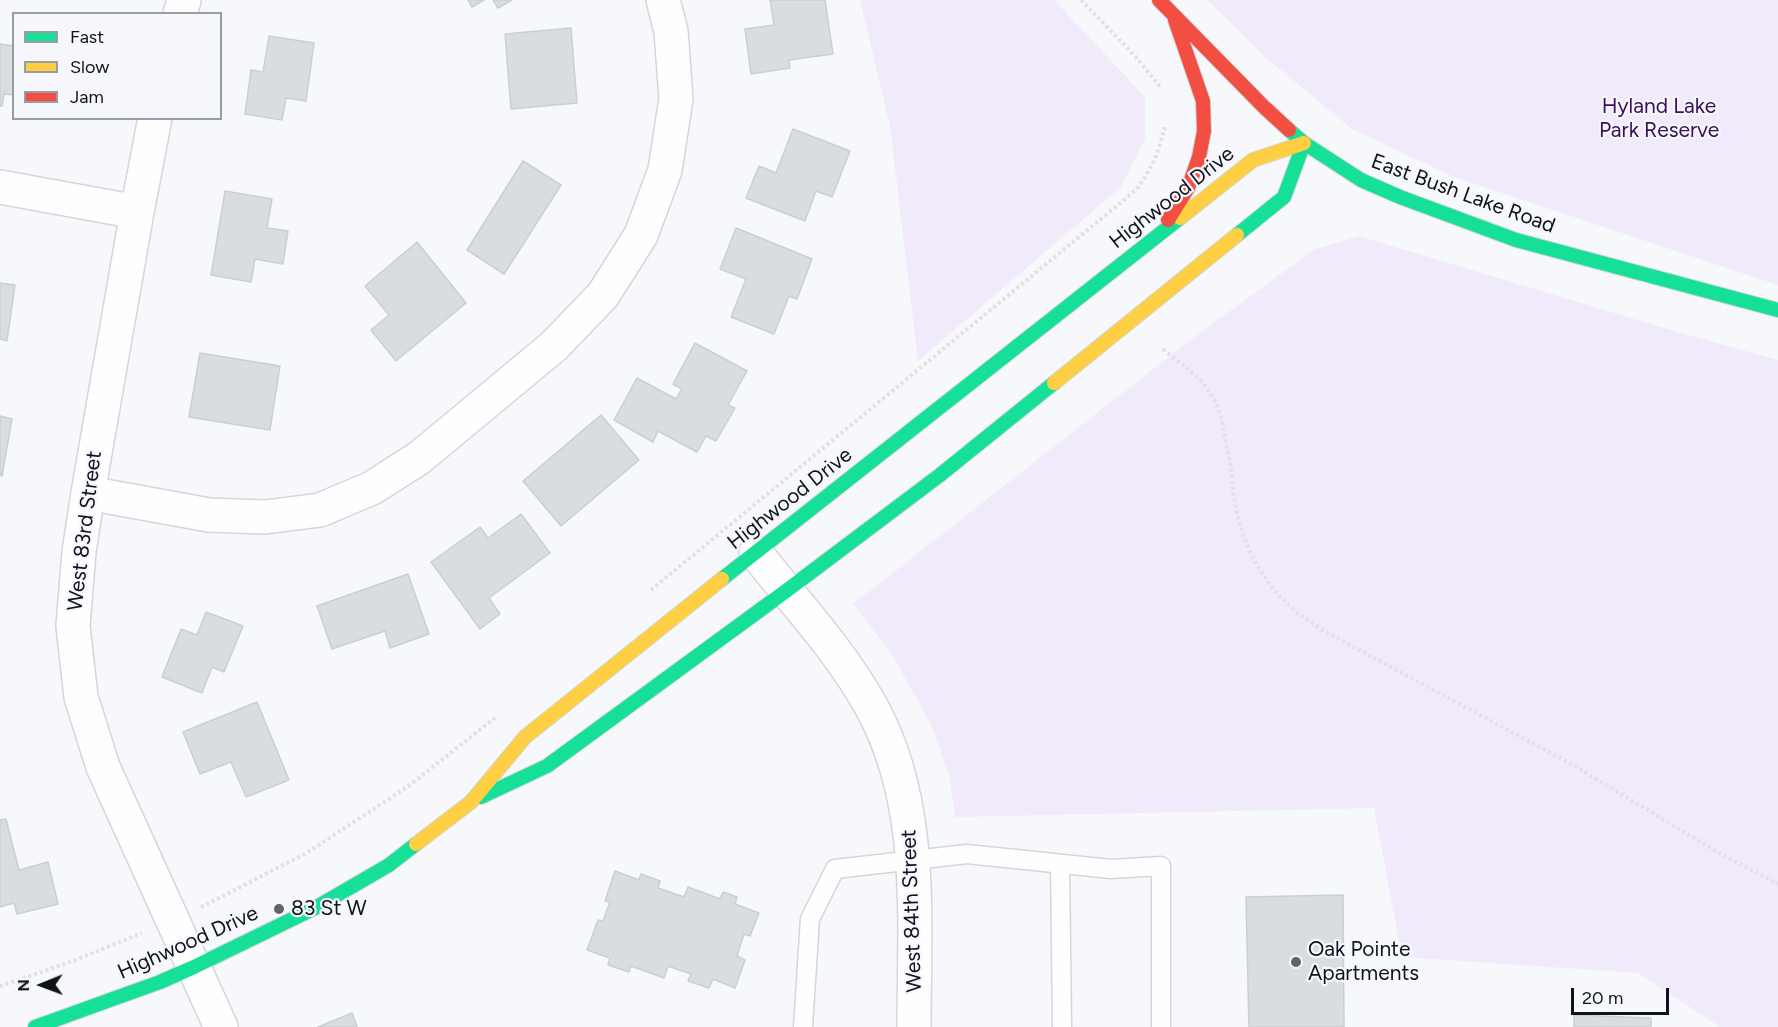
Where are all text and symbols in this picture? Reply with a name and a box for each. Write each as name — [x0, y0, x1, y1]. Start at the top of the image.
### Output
legend — [12, 12, 222, 120]
text: Fast — [70, 26, 104, 48]
text: Slow — [70, 56, 109, 78]
text: Jam — [70, 86, 104, 108]
park label: Hyland Lake Park Reserve — [1599, 94, 1719, 144]
street label: Highwood Drive — [1105, 142, 1239, 254]
street label: East Bush Lake Road — [1368, 149, 1558, 239]
street label: Highwood Drive — [723, 443, 857, 555]
street label: West 83rd Street — [63, 449, 107, 613]
street label: West 84th Street — [897, 829, 927, 993]
place label: 83 St W — [291, 896, 367, 922]
street label: Highwood Drive — [114, 901, 262, 985]
marker: 83 St W — [272, 902, 286, 916]
place label: Oak Pointe Apartments — [1308, 937, 1419, 987]
north arrow — [12, 955, 72, 1015]
marker: Oak Pointe Apartments — [1289, 955, 1303, 969]
scale bar — [1574, 976, 1672, 1014]
text: N — [14, 979, 33, 992]
text: 20 m — [1582, 987, 1623, 1009]

